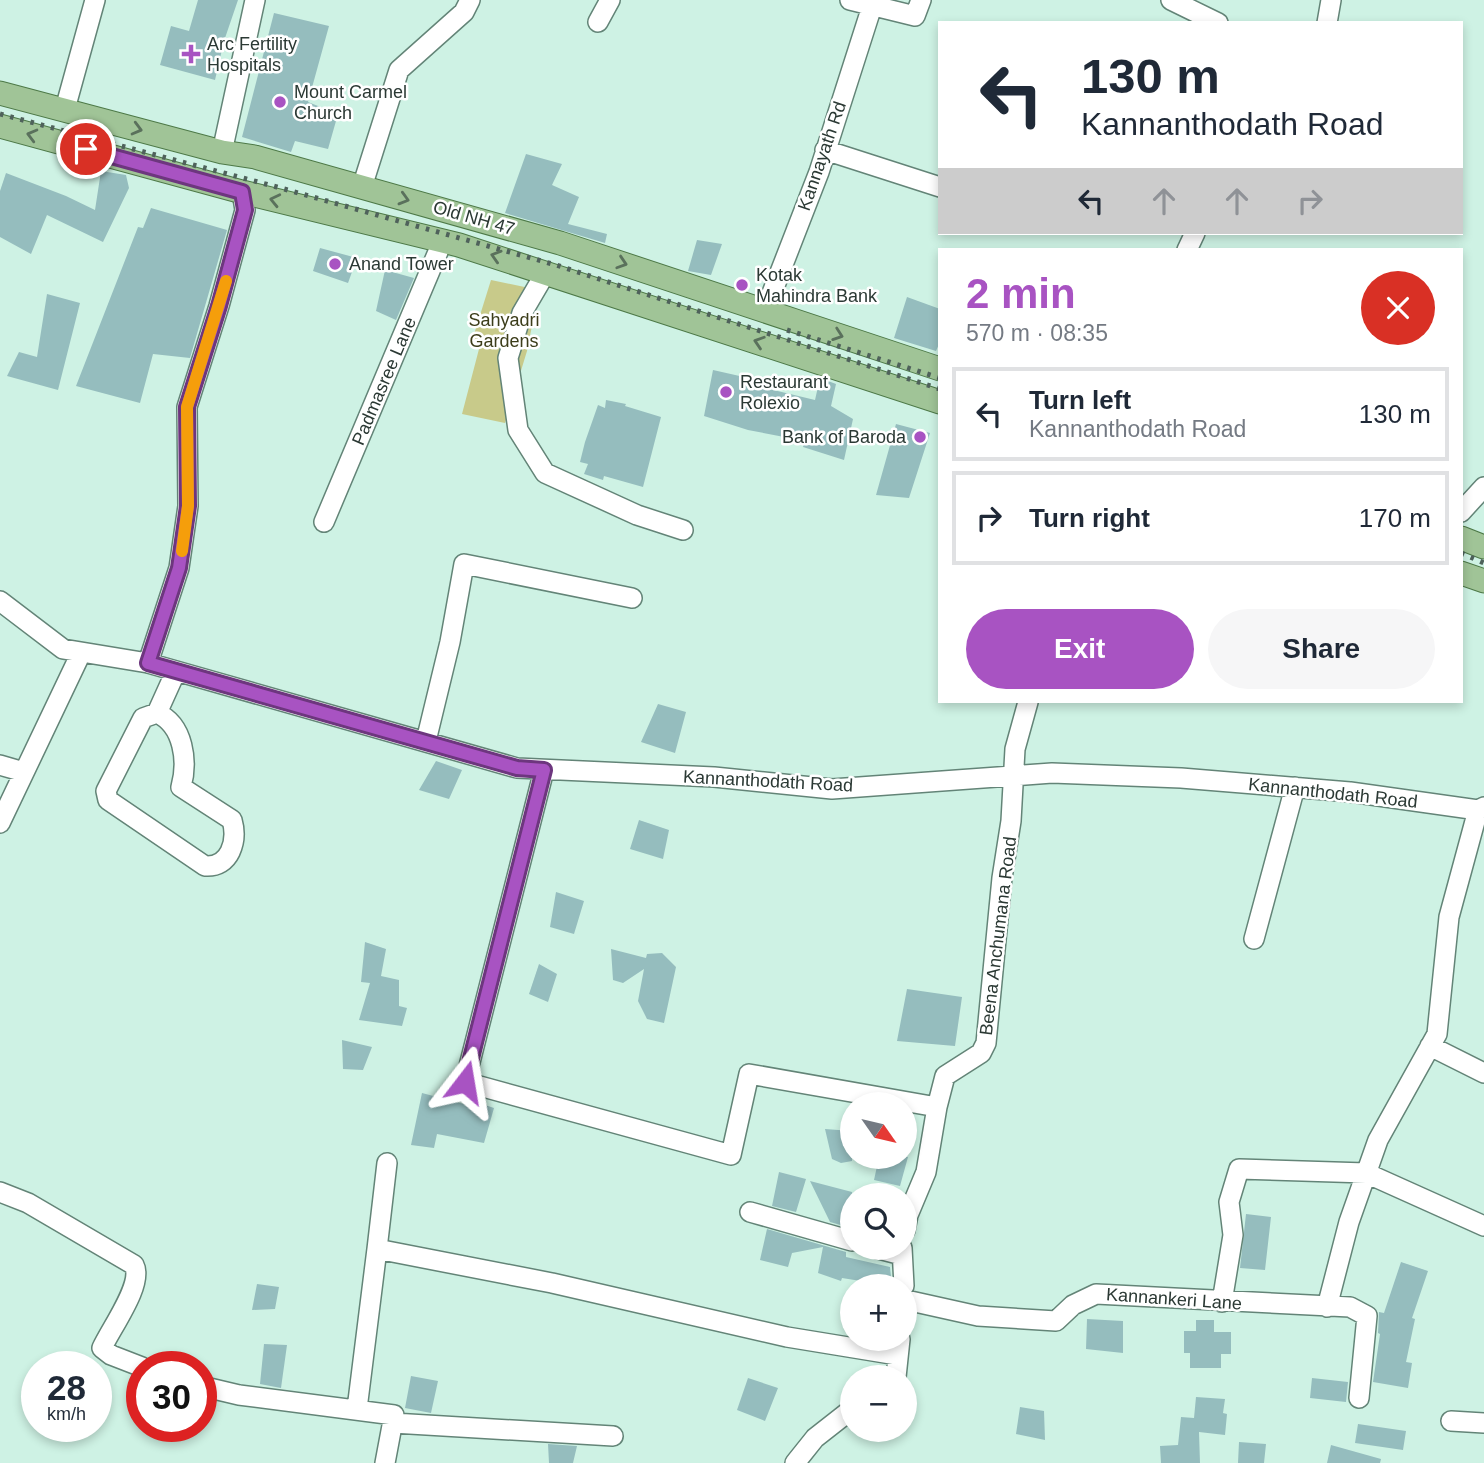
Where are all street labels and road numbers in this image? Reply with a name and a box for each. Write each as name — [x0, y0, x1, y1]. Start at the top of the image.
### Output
street label: Kannayath Rd — [794, 99, 850, 213]
street label: Old NH 47 — [431, 197, 517, 239]
street label: Padmasree Lane — [348, 314, 420, 448]
street label: Kannanthodath Road — [683, 767, 853, 795]
street label: Kannanthodath Road — [1247, 774, 1419, 812]
street label: Beena Anchumana Road — [976, 835, 1020, 1037]
street label: Kannankeri Lane — [1105, 1284, 1243, 1314]

